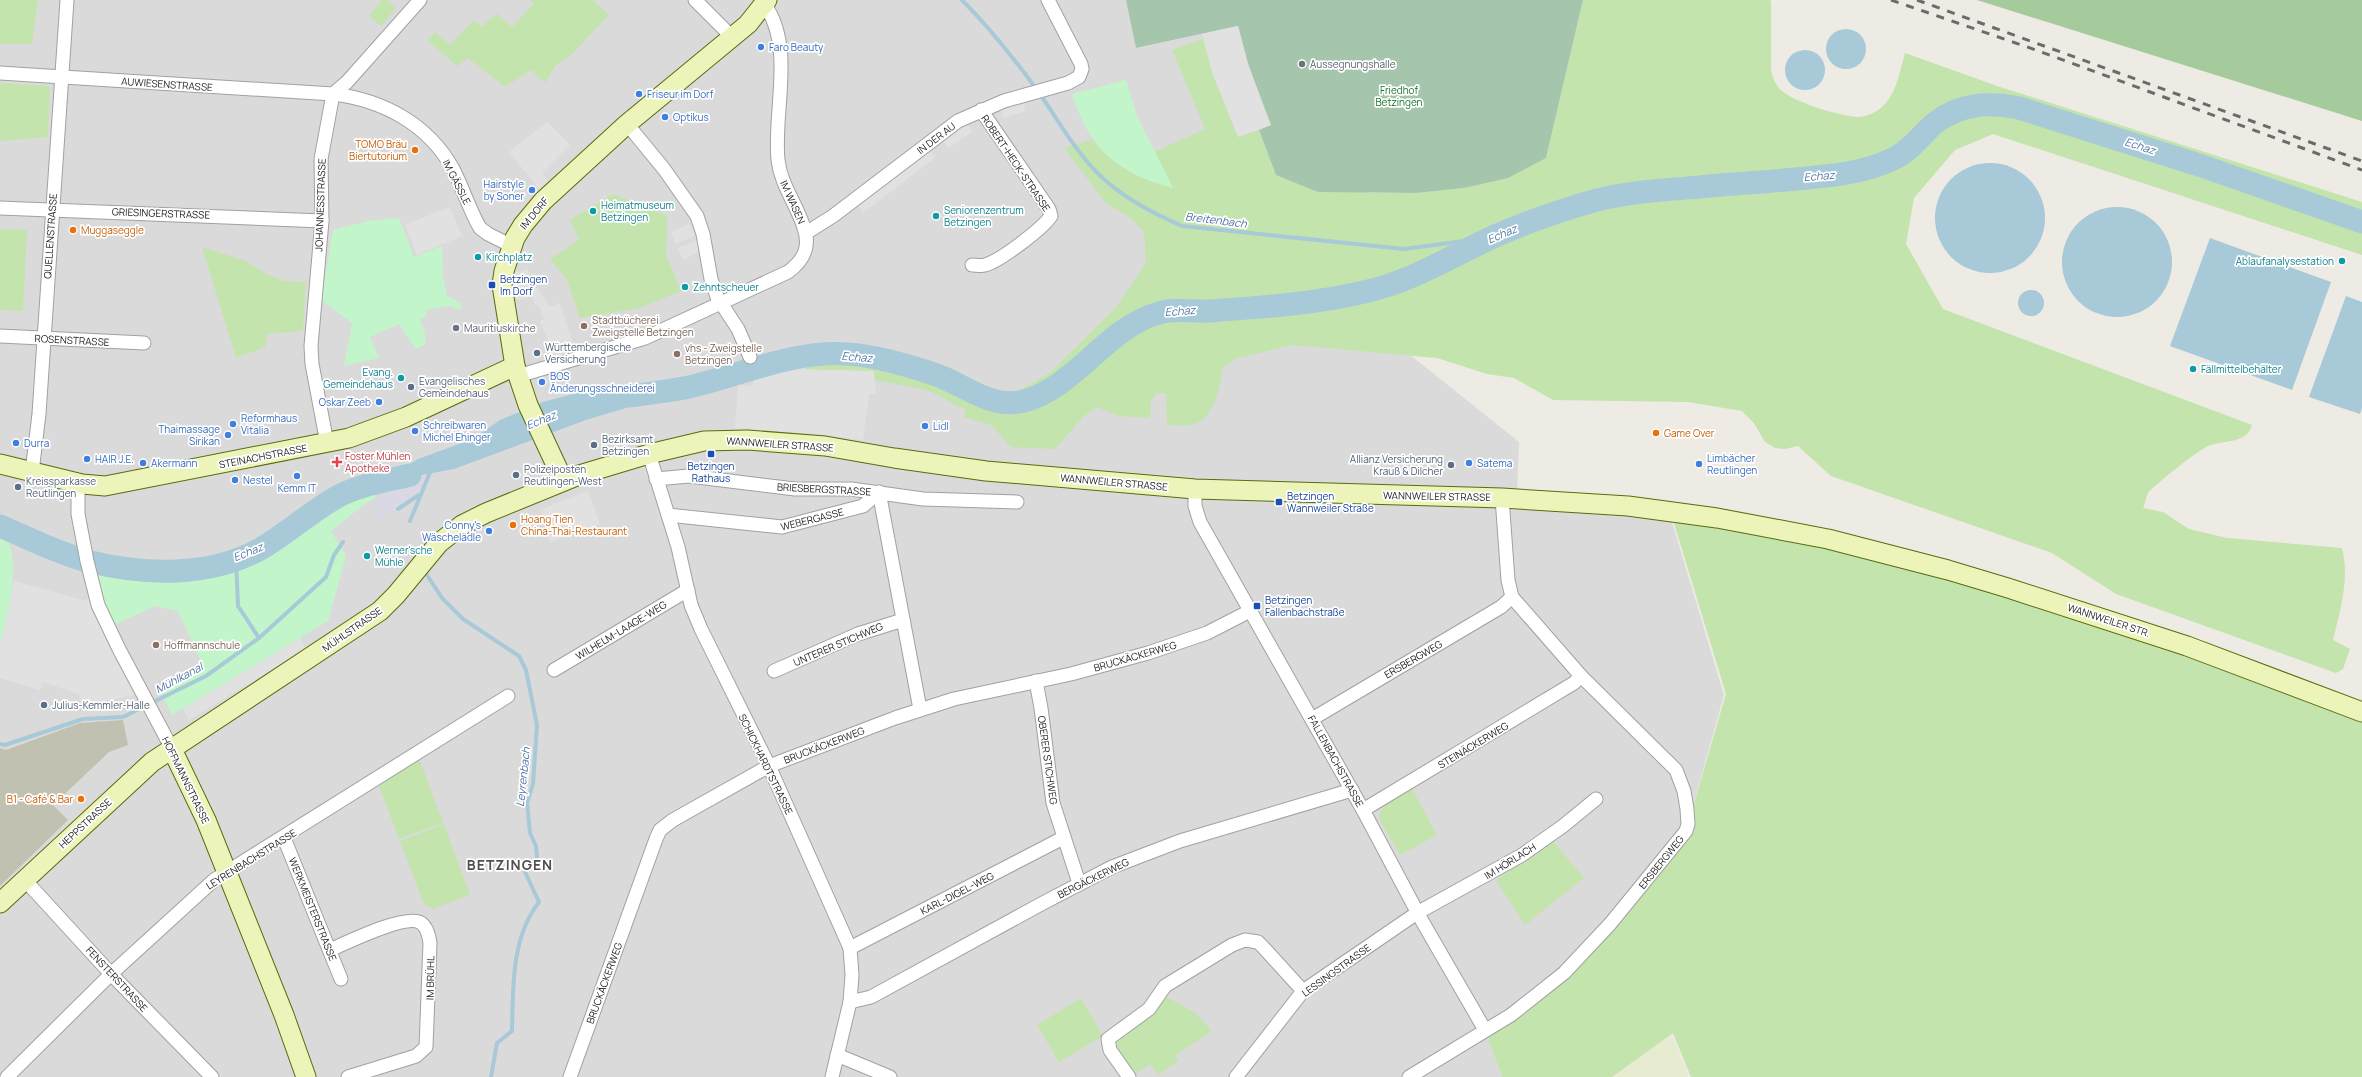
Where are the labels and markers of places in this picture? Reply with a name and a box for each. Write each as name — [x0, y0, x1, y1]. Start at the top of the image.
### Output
place label: Faro Beauty — [769, 40, 824, 54]
marker: Faro Beauty — [756, 42, 766, 52]
place label: Aussegnungshalle — [1310, 57, 1396, 71]
marker: Aussegnungshalle — [1297, 59, 1307, 69]
place label: Friseur im Dorf — [647, 87, 714, 101]
marker: Friseur im Dorf — [634, 89, 644, 99]
place label: Optikus — [673, 110, 709, 124]
marker: Optikus — [660, 112, 670, 122]
place label: TOMO Bräu Biertutorium — [349, 137, 407, 163]
marker: TOMO Bräu Biertutorium — [410, 145, 420, 155]
place label: Hairstyle by Soner — [483, 177, 524, 203]
marker: Hairstyle by Soner — [527, 185, 537, 195]
place label: Heimatmuseum Betzingen — [601, 198, 674, 224]
place label: Seniorenzentrum Betzingen — [944, 203, 1024, 229]
marker: Heimatmuseum Betzingen — [588, 206, 598, 216]
marker: Seniorenzentrum Betzingen — [931, 211, 941, 221]
place label: Muggaseggle — [81, 223, 144, 237]
marker: Muggaseggle — [68, 225, 78, 235]
place label: Kirchplatz — [486, 250, 532, 264]
marker: Kirchplatz — [473, 252, 483, 262]
place label: Ablaufanalysestation — [2236, 254, 2334, 268]
marker: Ablaufanalysestation — [2337, 256, 2347, 266]
place label: Betzingen Im Dorf — [500, 272, 547, 298]
marker: Betzingen Im Dorf — [487, 280, 497, 290]
place label: Zehntscheuer — [693, 280, 759, 294]
marker: Zehntscheuer — [680, 282, 690, 292]
place label: Stadtbücherei Zweigstelle Betzingen — [592, 313, 694, 339]
place label: Mauritiuskirche — [464, 321, 536, 335]
marker: Stadtbücherei Zweigstelle Betzingen — [579, 321, 589, 331]
marker: Mauritiuskirche — [451, 323, 461, 333]
place label: Württembergische Versicherung — [545, 340, 631, 366]
place label: vhs - Zweigstelle Betzingen — [685, 341, 762, 367]
marker: Württembergische Versicherung — [532, 348, 542, 358]
marker: vhs - Zweigstelle Betzingen — [672, 349, 682, 359]
place label: Fällmittelbehälter — [2201, 362, 2282, 376]
marker: Fällmittelbehälter — [2188, 364, 2198, 374]
place label: Evang. Gemeindehaus — [323, 365, 393, 391]
place label: BOS Änderungsschneiderei — [550, 369, 655, 395]
marker: Evang. Gemeindehaus — [396, 373, 406, 383]
place label: Evangelisches Gemeindehaus — [419, 374, 489, 400]
marker: BOS Änderungsschneiderei — [537, 377, 547, 387]
marker: Evangelisches Gemeindehaus — [406, 382, 416, 392]
place label: Oskar Zeeb — [319, 395, 371, 409]
marker: Oskar Zeeb — [374, 397, 384, 407]
place label: Reformhaus Vitalia — [241, 411, 297, 437]
place label: Schreibwaren Michel Ehinger — [423, 418, 491, 444]
marker: Reformhaus Vitalia — [228, 419, 238, 429]
place label: Lidl — [933, 419, 949, 433]
marker: Lidl — [920, 421, 930, 431]
place label: Thaimassage Sirikan — [158, 422, 220, 448]
marker: Schreibwaren Michel Ehinger — [410, 426, 420, 436]
place label: Game Over — [1664, 426, 1715, 440]
marker: Game Over — [1651, 428, 1661, 438]
marker: Thaimassage Sirikan — [223, 430, 233, 440]
place label: Bezirksamt Betzingen — [602, 432, 653, 458]
place label: Durra — [24, 436, 49, 450]
marker: Durra — [11, 438, 21, 448]
marker: Bezirksamt Betzingen — [589, 440, 599, 450]
place label: Foster Mühlen Apotheke — [345, 449, 411, 475]
marker: Betzingen Rathaus — [706, 449, 716, 459]
place label: Limbächer Reutlingen — [1707, 451, 1757, 477]
place label: HAIR J.E. — [95, 452, 134, 466]
place label: Allianz Versicherung Krauß & Dilcher — [1350, 452, 1443, 478]
marker: HAIR J.E. — [82, 454, 92, 464]
place label: Akermann — [151, 456, 198, 470]
place label: Satema — [1477, 456, 1512, 470]
marker: Foster Mühlen Apotheke — [332, 457, 342, 467]
marker: Akermann — [138, 458, 148, 468]
marker: Satema — [1464, 458, 1474, 468]
place label: Betzingen Rathaus — [687, 459, 735, 485]
marker: Limbächer Reutlingen — [1694, 459, 1704, 469]
marker: Allianz Versicherung Krauß & Dilcher — [1446, 460, 1456, 470]
place label: Polizeiposten Reutlingen-West — [524, 462, 602, 488]
marker: Polizeiposten Reutlingen-West — [511, 470, 521, 480]
marker: Kemm IT — [292, 471, 302, 481]
place label: Nestel — [243, 473, 273, 487]
place label: Kreissparkasse Reutlingen — [26, 474, 96, 500]
marker: Nestel — [230, 475, 240, 485]
place label: Kemm IT — [278, 481, 316, 495]
marker: Kreissparkasse Reutlingen — [13, 482, 23, 492]
place label: Betzingen Wannweiler Straße — [1287, 489, 1374, 515]
marker: Betzingen Wannweiler Straße — [1274, 497, 1284, 507]
place label: Hoang Tien China-Thai-Restaurant — [521, 512, 627, 538]
place label: Conny's Wäschelädle — [422, 518, 481, 544]
marker: Hoang Tien China-Thai-Restaurant — [508, 520, 518, 530]
marker: Conny's Wäschelädle — [484, 526, 494, 536]
place label: Werner'sche Mühle — [375, 543, 433, 569]
marker: Werner'sche Mühle — [362, 551, 372, 561]
place label: Betzingen Fallenbachstraße — [1265, 593, 1345, 619]
marker: Betzingen Fallenbachstraße — [1252, 601, 1262, 611]
place label: Hoffmannschule — [164, 638, 240, 652]
marker: Hoffmannschule — [151, 640, 161, 650]
place label: Julius-Kemmler-Halle — [52, 698, 150, 712]
marker: Julius-Kemmler-Halle — [39, 700, 49, 710]
place label: B1 - Café & Bar — [7, 792, 73, 806]
marker: B1 - Café & Bar — [76, 794, 86, 804]

